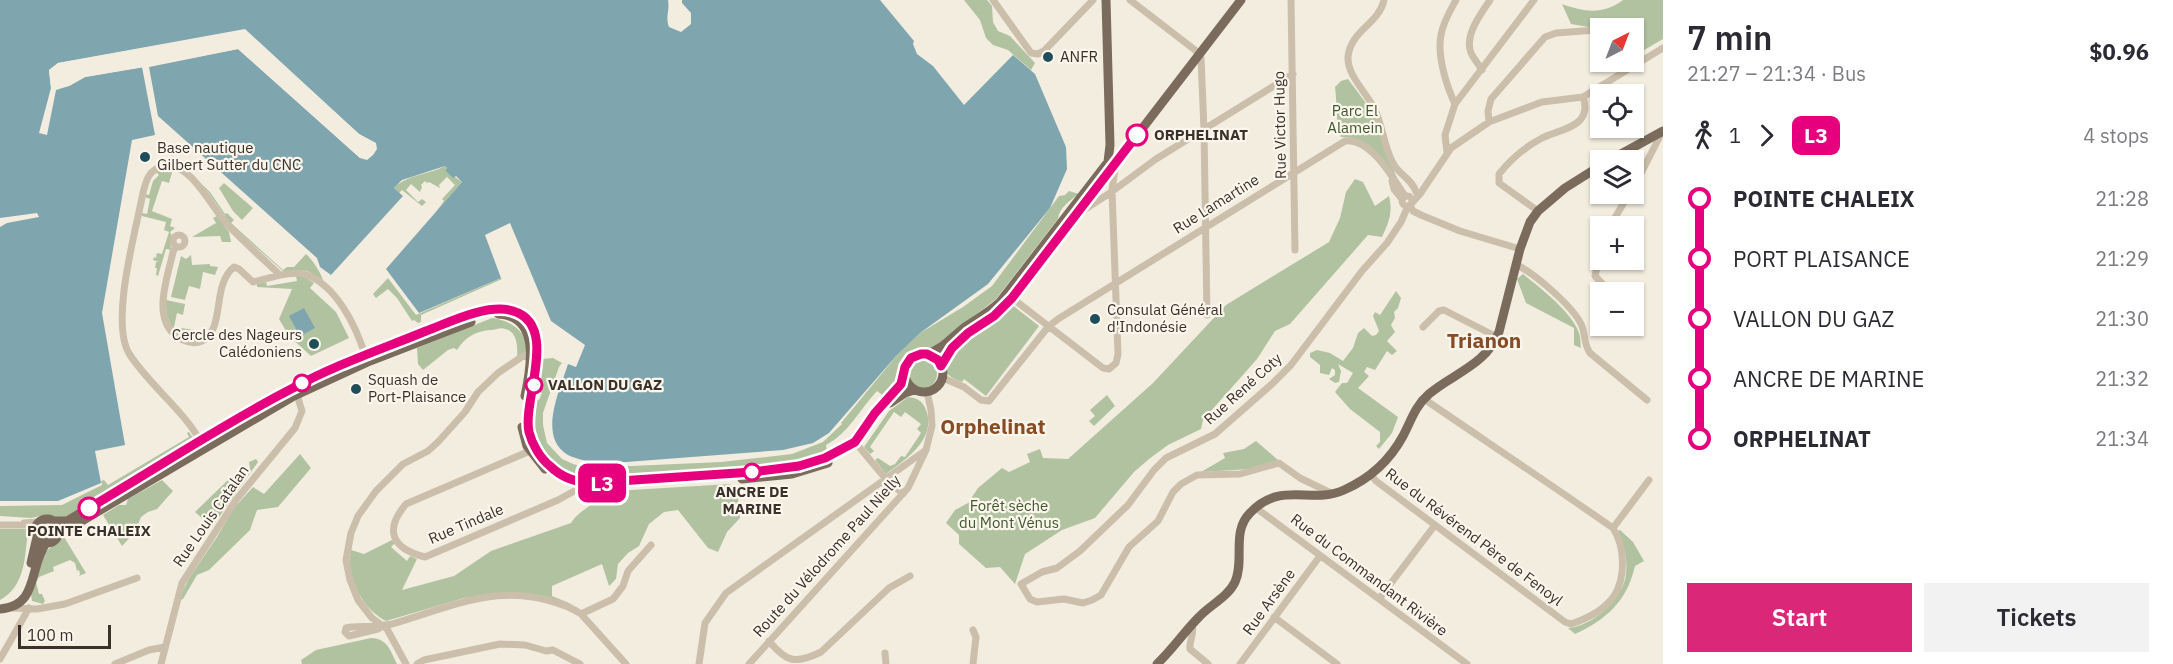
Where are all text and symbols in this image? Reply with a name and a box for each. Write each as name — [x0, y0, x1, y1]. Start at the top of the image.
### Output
text: 7 min — [1687, 16, 1772, 59]
north arrow — [1590, 18, 1644, 72]
map controls — [1590, 18, 1644, 336]
text: $0.96 — [2089, 37, 2149, 66]
place label: ANFR — [1060, 47, 1098, 66]
marker: ANFR — [1041, 50, 1055, 64]
text: 21:27 – 21:34 · Bus — [1687, 60, 1866, 87]
street label: Rue Victor Hugo — [1269, 71, 1290, 179]
button: locate — [1590, 84, 1644, 138]
park label: Parc El Alamein — [1327, 101, 1383, 137]
icon: walk — [1687, 119, 1720, 152]
icon: forward — [1750, 119, 1783, 152]
text: L3 — [1804, 121, 1828, 149]
text: 1 — [1729, 122, 1741, 149]
text: 4 stops — [2083, 122, 2149, 149]
marker: ORPHELINAT — [1126, 124, 1148, 146]
place label: ORPHELINAT — [1154, 125, 1248, 144]
place label: Base nautique Gilbert Sutter du CNC — [157, 138, 301, 174]
marker: Base nautique Gilbert Sutter du CNC — [138, 150, 152, 164]
button: layers — [1590, 150, 1644, 204]
street label: Rue Lamartine — [1169, 170, 1262, 238]
text: POINTE CHALEIX — [1733, 184, 1915, 213]
text: 21:28 — [2095, 185, 2149, 212]
button: + — [1590, 216, 1644, 270]
text: PORT PLAISANCE — [1733, 244, 1910, 273]
text: 21:29 — [2095, 245, 2149, 272]
button: − — [1590, 282, 1644, 336]
place label: Consulat Général d'Indonésie — [1107, 300, 1223, 336]
text: VALLON DU GAZ — [1733, 304, 1894, 333]
text: 21:30 — [2095, 305, 2149, 332]
marker: Consulat Général d'Indonésie — [1088, 312, 1102, 326]
place label: Cercle des Nageurs Calédoniens — [172, 325, 302, 361]
district label: Trianon — [1447, 326, 1521, 354]
marker: Cercle des Nageurs Calédoniens — [307, 337, 321, 351]
street label: Rue René Coty — [1200, 348, 1286, 429]
text: ANCRE DE MARINE — [1733, 364, 1924, 393]
text: 21:32 — [2095, 365, 2149, 392]
place label: Squash de Port-Plaisance — [368, 370, 466, 406]
unlabelled marker — [293, 374, 311, 392]
place label: VALLON DU GAZ — [548, 375, 662, 394]
marker: VALLON DU GAZ — [525, 376, 543, 394]
marker: Squash de Port-Plaisance — [349, 382, 363, 396]
district label: Orphelinat — [940, 412, 1046, 440]
text: ORPHELINAT — [1733, 424, 1871, 453]
text: 21:34 — [2095, 425, 2149, 452]
street label: Rue Louis Catalan — [168, 461, 253, 570]
marker: ANCRE DE MARINE — [743, 463, 761, 481]
line badge: L3 — [575, 464, 629, 502]
street label: Rue du Révérend Père de Fenoyl — [1382, 464, 1567, 610]
text: L3 — [590, 469, 614, 497]
street label: Route du Vélodrome Paul Nielly — [749, 470, 905, 641]
place label: ANCRE DE MARINE — [715, 482, 789, 518]
park label: Forêt sèche du Mont Vénus — [959, 496, 1059, 532]
marker: POINTE CHALEIX — [78, 497, 100, 519]
street label: Rue Tindale — [425, 499, 506, 548]
street label: Rue du Commandant Rivière — [1287, 509, 1451, 640]
place label: POINTE CHALEIX — [27, 521, 151, 540]
street label: Rue Arsène — [1238, 565, 1299, 639]
button: Start — [1687, 583, 1912, 652]
button: Tickets — [1924, 583, 2149, 652]
scale bar — [18, 622, 111, 650]
text: 100 m — [27, 625, 74, 645]

